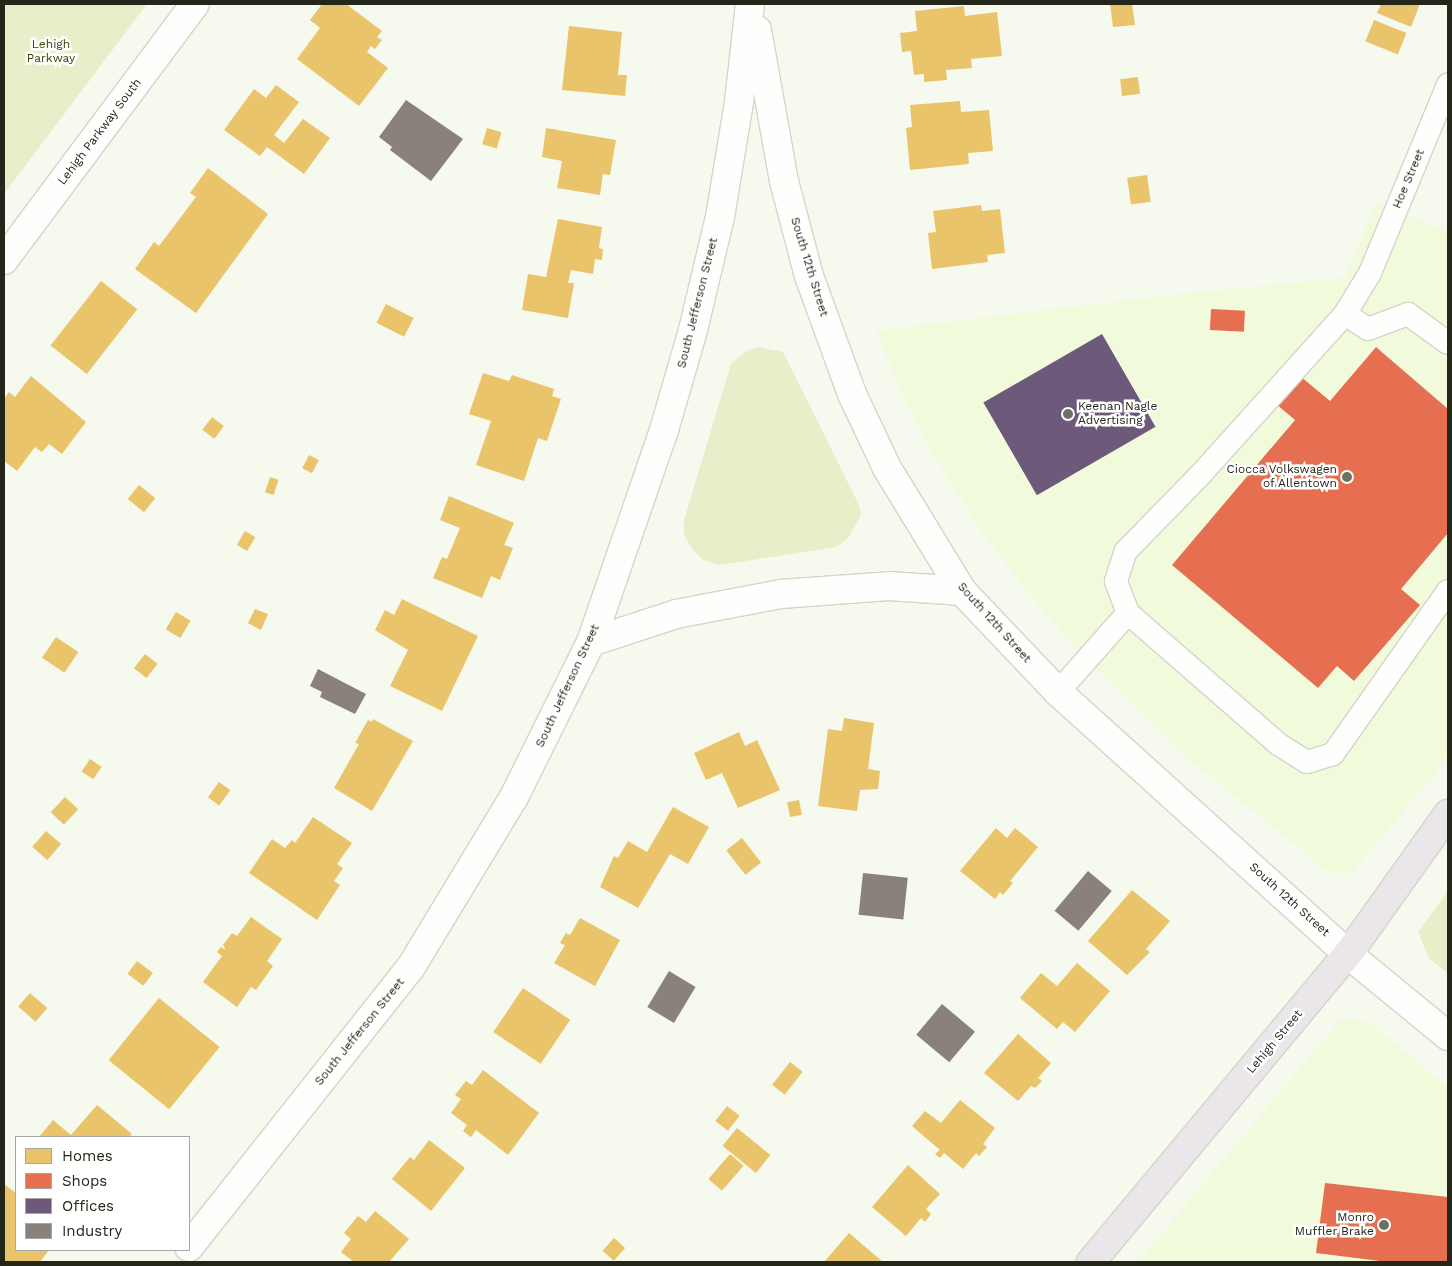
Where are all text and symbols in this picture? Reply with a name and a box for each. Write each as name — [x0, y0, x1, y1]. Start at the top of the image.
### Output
park label: Lehigh Parkway — [27, 38, 75, 66]
street label: Lehigh Parkway South — [55, 76, 145, 188]
street label: Hoe Street — [1390, 147, 1428, 211]
street label: South 12th Street — [787, 216, 831, 318]
street label: South Jefferson Street — [675, 236, 721, 370]
place label: Keenan Nagle Advertising — [1078, 400, 1157, 428]
marker: Keenan Nagle Advertising — [1062, 408, 1074, 420]
place label: Ciocca Volkswagen of Allentown — [1226, 463, 1337, 491]
marker: Ciocca Volkswagen of Allentown — [1341, 471, 1353, 483]
street label: South 12th Street — [954, 580, 1034, 666]
street label: South Jefferson Street — [533, 622, 603, 750]
street label: South 12th Street — [1246, 860, 1332, 940]
street label: South Jefferson Street — [312, 975, 408, 1089]
street label: Lehigh Street — [1244, 1007, 1306, 1077]
legend — [15, 1136, 190, 1251]
text: Homes — [62, 1147, 113, 1165]
text: Shops — [62, 1172, 107, 1190]
text: Offices — [62, 1197, 114, 1215]
place label: Monro Muffler Brake — [1295, 1211, 1374, 1239]
marker: Monro Muffler Brake — [1378, 1219, 1390, 1231]
text: Industry — [62, 1222, 122, 1240]

